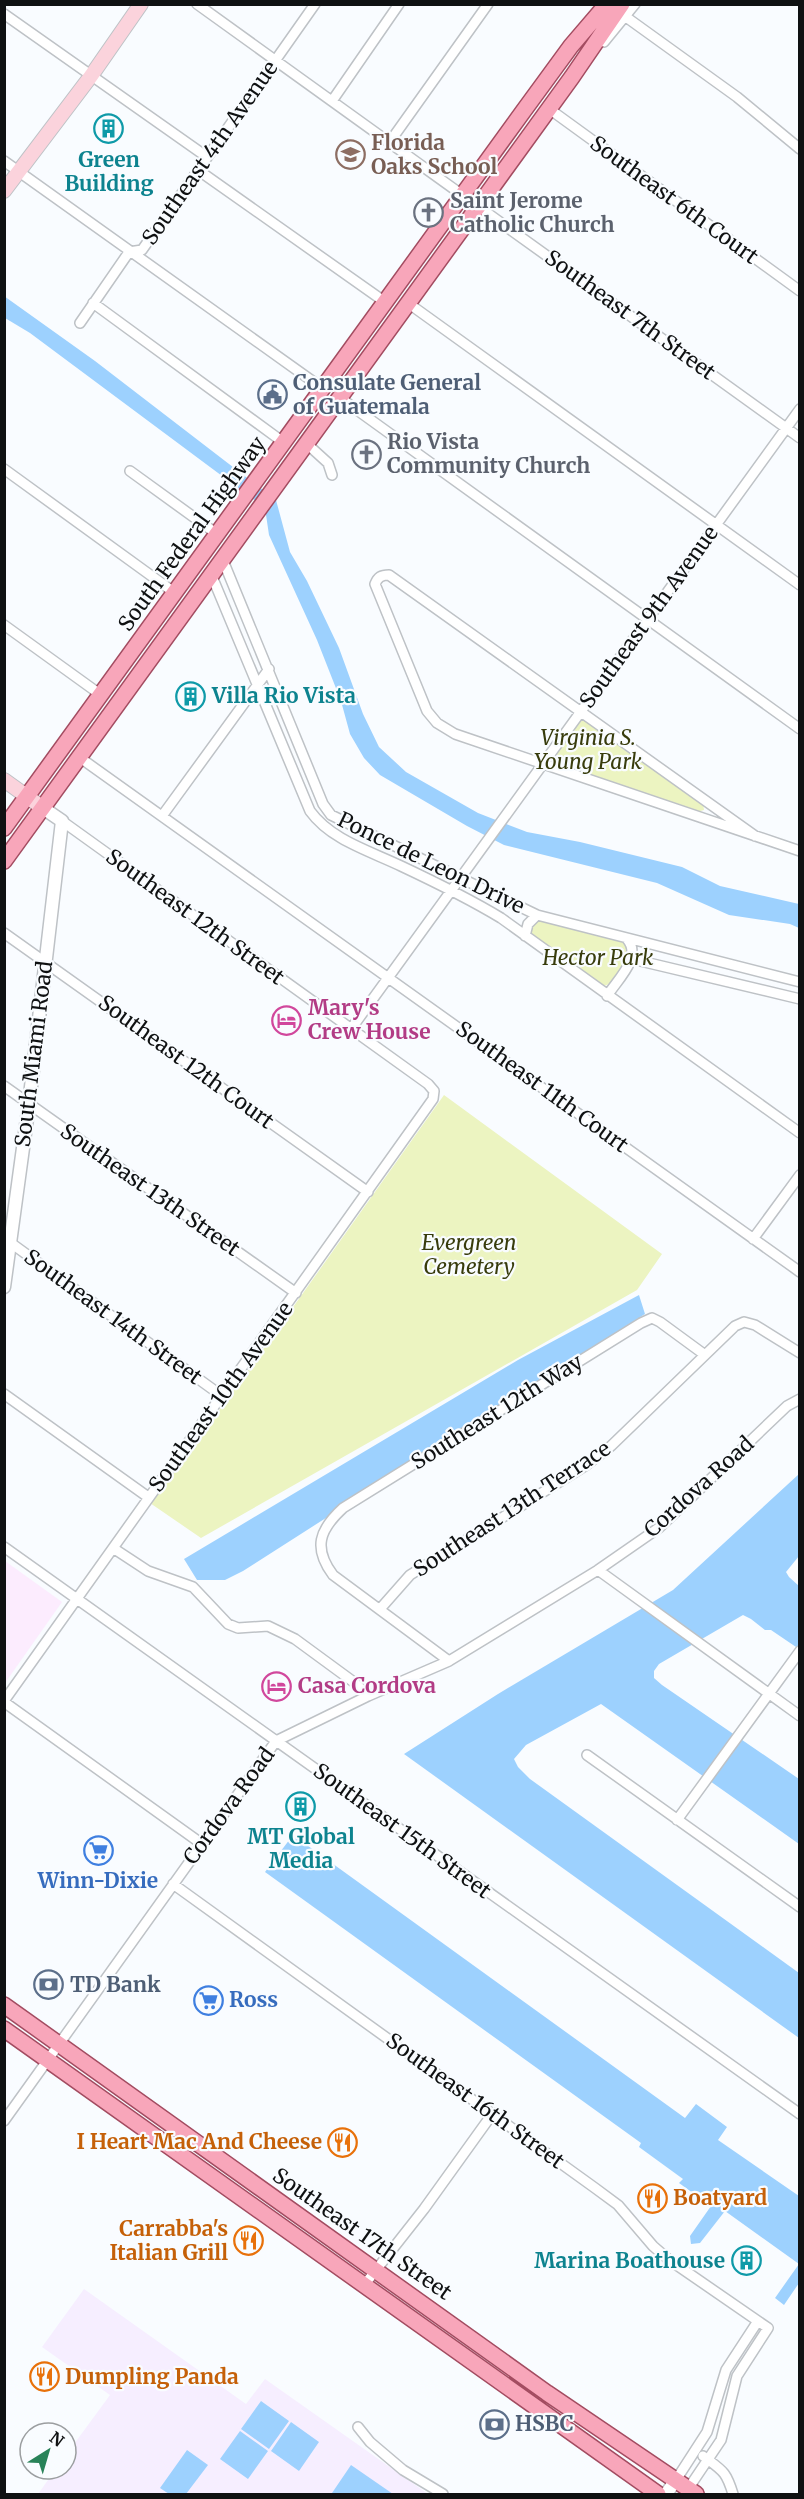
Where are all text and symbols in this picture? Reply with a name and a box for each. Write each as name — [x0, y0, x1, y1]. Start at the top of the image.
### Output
street label: Southeast 4th Avenue — [136, 55, 283, 250]
building icon: Green Building — [93, 113, 125, 145]
place label: Florida Oaks School — [371, 129, 497, 180]
street label: Southeast 6th Court — [585, 129, 764, 270]
school or university icon: Florida Oaks School — [334, 139, 366, 171]
place label: Green Building — [64, 146, 154, 197]
place label: Saint Jerome Catholic Church — [450, 187, 614, 238]
church icon: Saint Jerome Catholic Church — [413, 197, 445, 229]
street label: Southeast 7th Street — [540, 244, 721, 386]
place label: Consulate General of Guatemala — [293, 369, 481, 420]
public building icon: Consulate General of Guatemala — [256, 379, 288, 411]
place label: Rio Vista Community Church — [387, 428, 590, 479]
street label: South Federal Highway — [112, 430, 272, 636]
church icon: Rio Vista Community Church — [350, 438, 382, 470]
street label: Southeast 9th Avenue — [573, 520, 724, 713]
building icon: Villa Rio Vista — [175, 680, 207, 712]
place label: Villa Rio Vista — [211, 682, 356, 709]
park label: Virginia S. Young Park — [534, 724, 642, 775]
street label: Ponce de Leon Drive — [333, 806, 529, 920]
street label: Southeast 12th Street — [101, 843, 290, 990]
park label: Hector Park — [541, 944, 654, 971]
street label: South Miami Road — [9, 959, 58, 1148]
street label: Southeast 12th Court — [93, 989, 279, 1134]
place label: Mary's Crew House — [308, 994, 431, 1045]
hotel icon: Mary's Crew House — [271, 1004, 303, 1036]
street label: Southeast 11th Court — [451, 1015, 634, 1158]
street label: Southeast 13th Street — [55, 1117, 245, 1262]
park label: Evergreen Cemetery — [422, 1229, 516, 1280]
street label: Southeast 14th Street — [19, 1243, 208, 1390]
street label: Southeast 10th Avenue — [143, 1296, 299, 1497]
street label: Southeast 12th Way — [406, 1347, 588, 1475]
street label: Cordova Road — [638, 1430, 759, 1543]
street label: Southeast 13th Terrace — [408, 1435, 615, 1582]
hotel icon: Casa Cordova — [261, 1670, 293, 1702]
place label: Casa Cordova — [298, 1672, 436, 1699]
street label: Cordova Road — [177, 1742, 280, 1870]
street label: Southeast 15th Street — [308, 1757, 496, 1904]
building icon: MT Global Media — [285, 1790, 317, 1822]
place label: MT Global Media — [247, 1823, 355, 1874]
supermarket icon: Winn-Dixie — [82, 1834, 114, 1866]
place label: Winn-Dixie — [37, 1867, 158, 1894]
bank icon: TD Bank — [33, 1969, 65, 2001]
place label: TD Bank — [70, 1971, 161, 1998]
supermarket icon: Ross — [192, 1984, 224, 2016]
place label: Ross — [229, 1986, 278, 2013]
street label: Southeast 16th Street — [381, 2027, 570, 2174]
restaurant icon: I Heart Mac And Cheese — [327, 2126, 359, 2158]
place label: I Heart Mac And Cheese — [76, 2128, 322, 2155]
street label: Southeast 17th Street — [268, 2162, 457, 2306]
restaurant icon: Boatyard — [636, 2182, 668, 2214]
place label: Boatyard — [673, 2184, 767, 2211]
place label: Carrabba's Italian Grill — [110, 2215, 228, 2266]
restaurant icon: Carrabba's Italian Grill — [233, 2225, 265, 2257]
building icon: Marina Boathouse — [730, 2245, 762, 2277]
place label: Marina Boathouse — [534, 2247, 725, 2274]
restaurant icon: Dumpling Panda — [28, 2361, 60, 2393]
place label: Dumpling Panda — [65, 2363, 239, 2390]
bank icon: HSBC — [478, 2408, 510, 2440]
place label: HSBC — [515, 2410, 574, 2437]
north arrow — [18, 2421, 78, 2481]
text: N — [46, 2427, 68, 2451]

